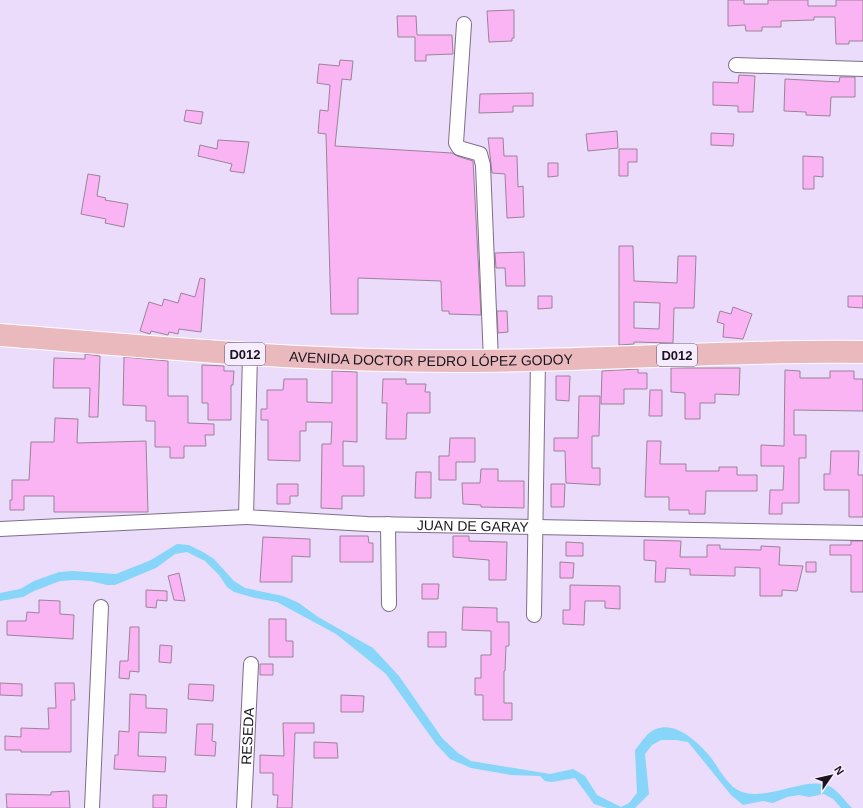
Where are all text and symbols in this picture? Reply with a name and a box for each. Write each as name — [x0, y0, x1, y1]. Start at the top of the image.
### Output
road number: D012 — [225, 343, 265, 365]
road number: D012 — [657, 344, 697, 366]
street label: AVENIDA DOCTOR PEDRO LÓPEZ GODOY — [289, 348, 574, 369]
street label: JUAN DE GARAY — [417, 517, 529, 535]
street label: RESEDA — [238, 706, 257, 765]
north arrow — [811, 756, 851, 796]
text: N — [832, 764, 847, 777]

